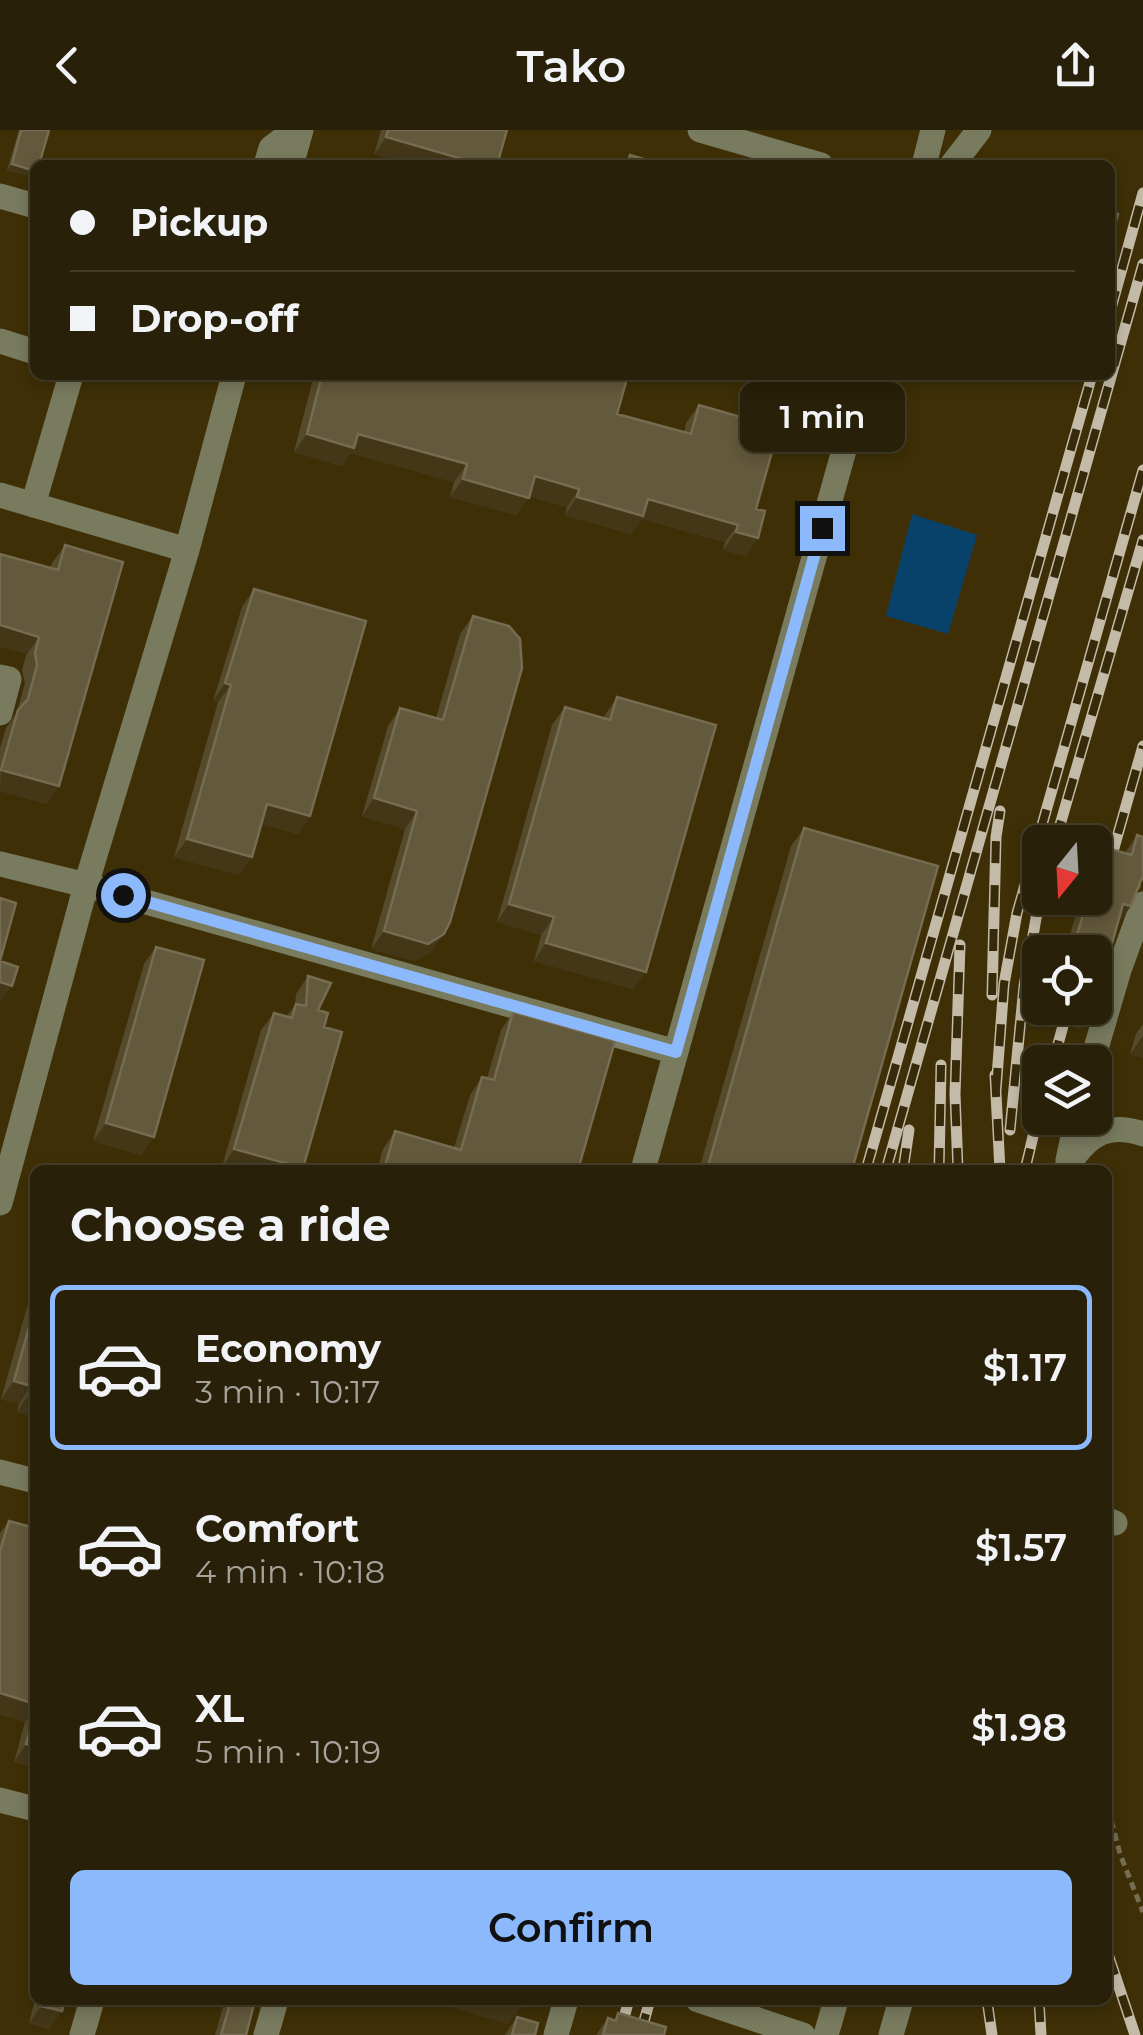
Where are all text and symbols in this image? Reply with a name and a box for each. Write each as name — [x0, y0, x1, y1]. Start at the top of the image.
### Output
icon: back — [40, 38, 95, 93]
text: Tako — [517, 38, 626, 93]
icon: share — [1048, 38, 1103, 93]
text: Pickup — [130, 199, 268, 246]
text: Drop-off — [130, 295, 299, 342]
callout: 1 min — [740, 383, 904, 453]
text: 1 min — [780, 397, 865, 436]
route end — [800, 506, 845, 551]
north arrow — [1022, 825, 1112, 915]
map controls — [1022, 825, 1112, 1135]
route start — [101, 873, 146, 918]
button: locate — [1022, 935, 1112, 1025]
button: layers — [1022, 1045, 1112, 1135]
text: Choose a ride — [70, 1197, 391, 1252]
icon: car — [75, 1323, 165, 1413]
text: Economy — [195, 1325, 381, 1372]
text: $1.17 — [983, 1344, 1067, 1391]
text: 3 min · 10:17 — [195, 1372, 380, 1411]
icon: car — [75, 1503, 165, 1593]
text: Comfort — [195, 1505, 359, 1552]
text: $1.57 — [975, 1524, 1067, 1571]
text: 4 min · 10:18 — [195, 1552, 385, 1591]
icon: car — [75, 1683, 165, 1773]
text: XL — [195, 1685, 244, 1732]
text: $1.98 — [971, 1704, 1067, 1751]
text: 5 min · 10:19 — [195, 1732, 381, 1771]
button: Confirm — [70, 1870, 1072, 1985]

